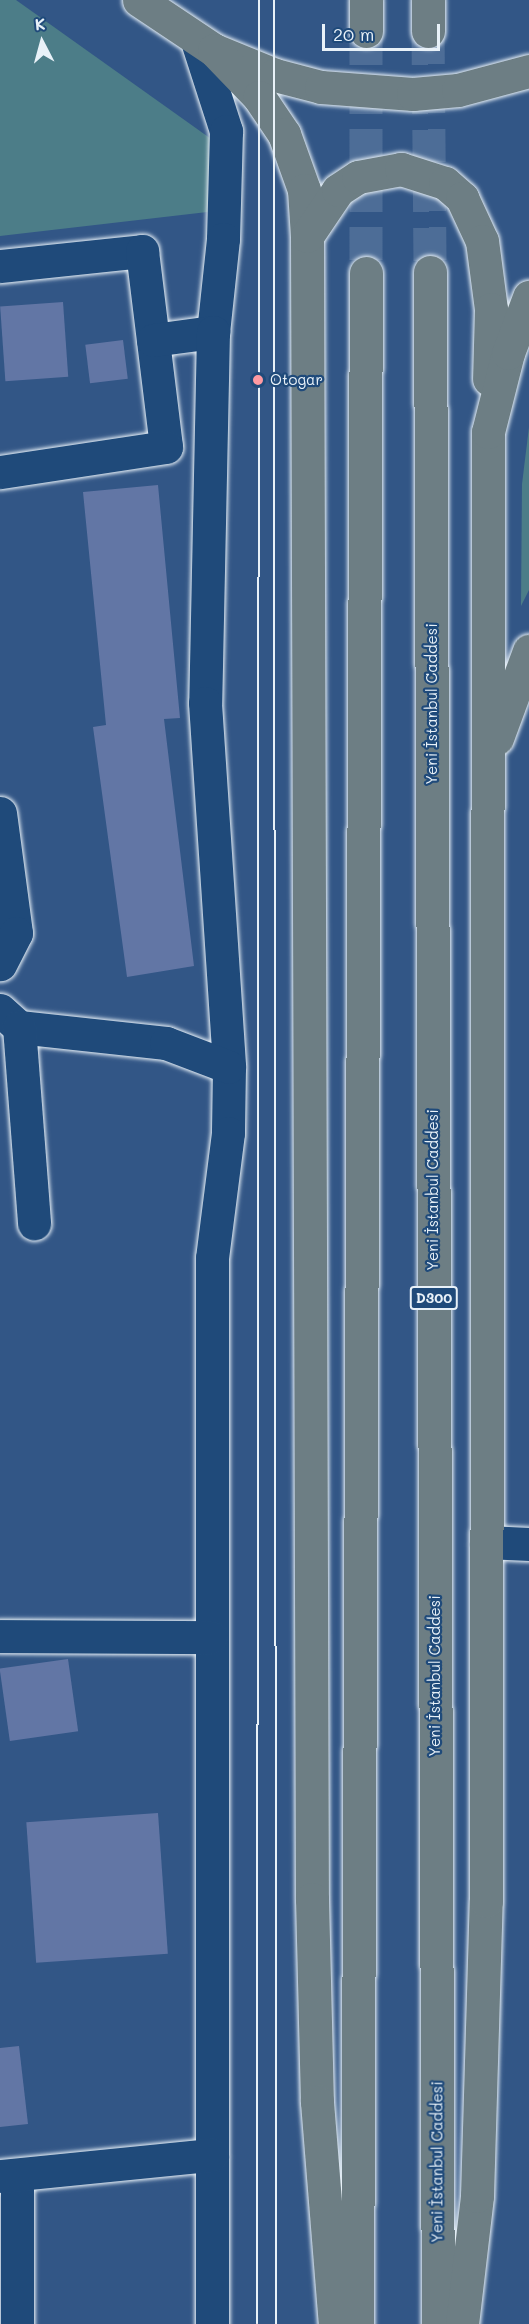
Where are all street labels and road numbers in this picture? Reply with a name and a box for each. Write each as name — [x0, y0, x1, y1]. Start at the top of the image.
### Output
street label: Yeni İstanbul Caddesi — [423, 623, 441, 785]
street label: Yeni İstanbul Caddesi — [424, 1109, 442, 1271]
road number: D300 — [408, 1287, 460, 1309]
street label: Yeni İstanbul Caddesi — [426, 1595, 444, 1757]
street label: Yeni İstanbul Caddesi — [428, 2081, 446, 2243]

